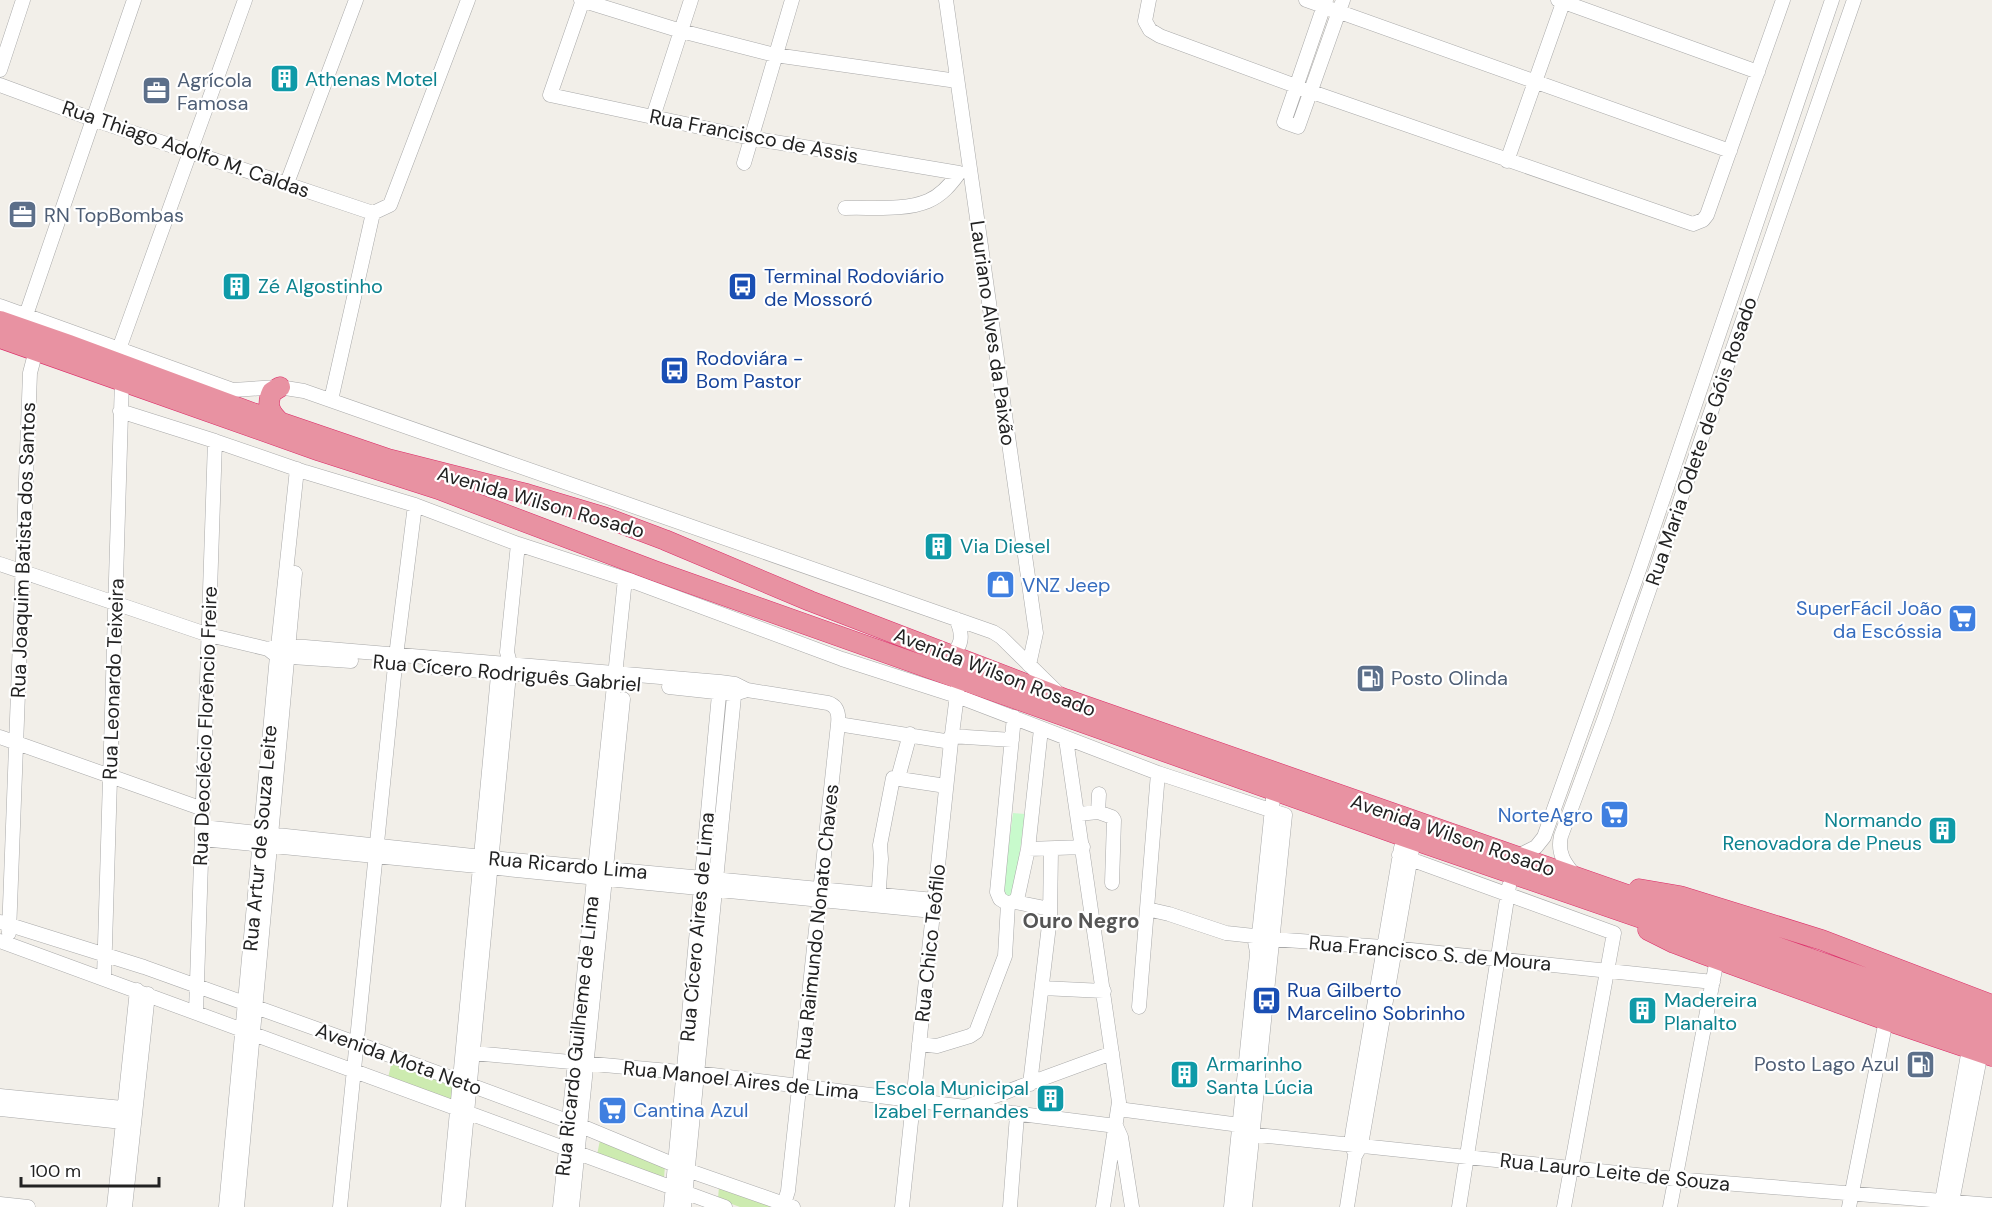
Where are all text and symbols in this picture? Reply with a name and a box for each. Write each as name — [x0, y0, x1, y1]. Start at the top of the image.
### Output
building icon: Athenas Motel — [268, 63, 300, 95]
place label: Athenas Motel — [305, 66, 438, 92]
place label: Agrícola Famosa — [177, 67, 252, 116]
office icon: Agrícola Famosa — [140, 75, 172, 107]
street label: Rua Thiago Adolfo M. Caldas — [59, 94, 313, 204]
street label: Rua Francisco de Assis — [647, 103, 861, 169]
office icon: RN TopBombas — [7, 199, 39, 231]
place label: RN TopBombas — [44, 202, 184, 228]
street label: Lauriano Alves da Paixão — [964, 219, 1022, 447]
place label: Terminal Rodoviário de Mossoró — [764, 263, 944, 312]
building icon: Zé Algostinho — [221, 270, 253, 302]
bus stop icon: Terminal Rodoviário de Mossoró — [727, 271, 759, 303]
place label: Zé Algostinho — [258, 273, 383, 299]
street label: Rua Maria Odete de Góis Rosado — [1639, 293, 1763, 589]
place label: Rodoviára - Bom Pastor — [696, 345, 804, 394]
bus stop icon: Rodoviára - Bom Pastor — [659, 354, 691, 386]
street label: Rua Joaquim Batista dos Santos — [5, 401, 41, 699]
street label: Avenida Wilson Rosado — [434, 460, 648, 544]
building icon: Via Diesel — [923, 530, 955, 562]
place label: Via Diesel — [960, 533, 1050, 559]
shop icon: VNZ Jeep — [985, 569, 1017, 601]
place label: VNZ Jeep — [1022, 572, 1111, 598]
street label: Rua Leonardo Teixeira — [96, 578, 130, 780]
street label: Rua Deoclécio Florêncio Freire — [187, 586, 223, 866]
place label: SuperFácil João da Escóssia — [1796, 595, 1942, 644]
supermarket icon: SuperFácil João da Escóssia — [1947, 603, 1979, 635]
street label: Avenida Wilson Rosado — [890, 621, 1100, 723]
street label: Rua Cícero Rodriguês Gabriel — [372, 648, 642, 698]
fuel station icon: Posto Olinda — [1354, 662, 1386, 694]
place label: Posto Olinda — [1391, 665, 1508, 691]
street label: Rua Artur de Souza Leite — [237, 724, 283, 952]
street label: Rua Raimundo Nonato Chaves — [790, 783, 844, 1061]
street label: Avenida Wilson Rosado — [1347, 788, 1559, 882]
supermarket icon: NorteAgro — [1598, 799, 1630, 831]
place label: NorteAgro — [1498, 802, 1593, 828]
place label: Normando Renovadora de Pneus — [1722, 807, 1922, 856]
street label: Rua Cícero Aires de Lima — [674, 811, 720, 1043]
building icon: Normando Renovadora de Pneus — [1927, 815, 1959, 847]
street label: Rua Ricardo Lima — [488, 845, 648, 885]
street label: Rua Chico Teófilo — [909, 863, 951, 1023]
street label: Rua Ricardo Guilheme de Lima — [549, 895, 605, 1177]
district label: Ouro Negro — [1023, 907, 1140, 935]
street label: Rua Francisco S. de Moura — [1308, 929, 1552, 977]
place label: Rua Gilberto Marcelino Sobrinho — [1287, 977, 1465, 1026]
bus stop icon: Rua Gilberto Marcelino Sobrinho — [1250, 985, 1282, 1017]
place label: Madereira Planalto — [1664, 987, 1757, 1036]
building icon: Madereira Planalto — [1627, 995, 1659, 1027]
street label: Avenida Mota Neto — [312, 1017, 486, 1101]
fuel station icon: Posto Lago Azul — [1904, 1048, 1936, 1080]
place label: Armarinho Santa Lúcia — [1206, 1051, 1313, 1100]
place label: Posto Lago Azul — [1754, 1051, 1899, 1077]
street label: Rua Manoel Aires de Lima — [622, 1055, 860, 1105]
building icon: Armarinho Santa Lúcia — [1169, 1059, 1201, 1091]
place label: Escola Municipal Izabel Fernandes — [874, 1075, 1029, 1124]
building icon: Escola Municipal Izabel Fernandes — [1034, 1083, 1066, 1115]
supermarket icon: Cantina Azul — [596, 1094, 628, 1126]
place label: Cantina Azul — [633, 1097, 748, 1123]
street label: Rua Lauro Leite de Souza — [1499, 1147, 1731, 1197]
scale bar — [21, 1150, 159, 1188]
text: 100 m — [30, 1159, 81, 1183]

